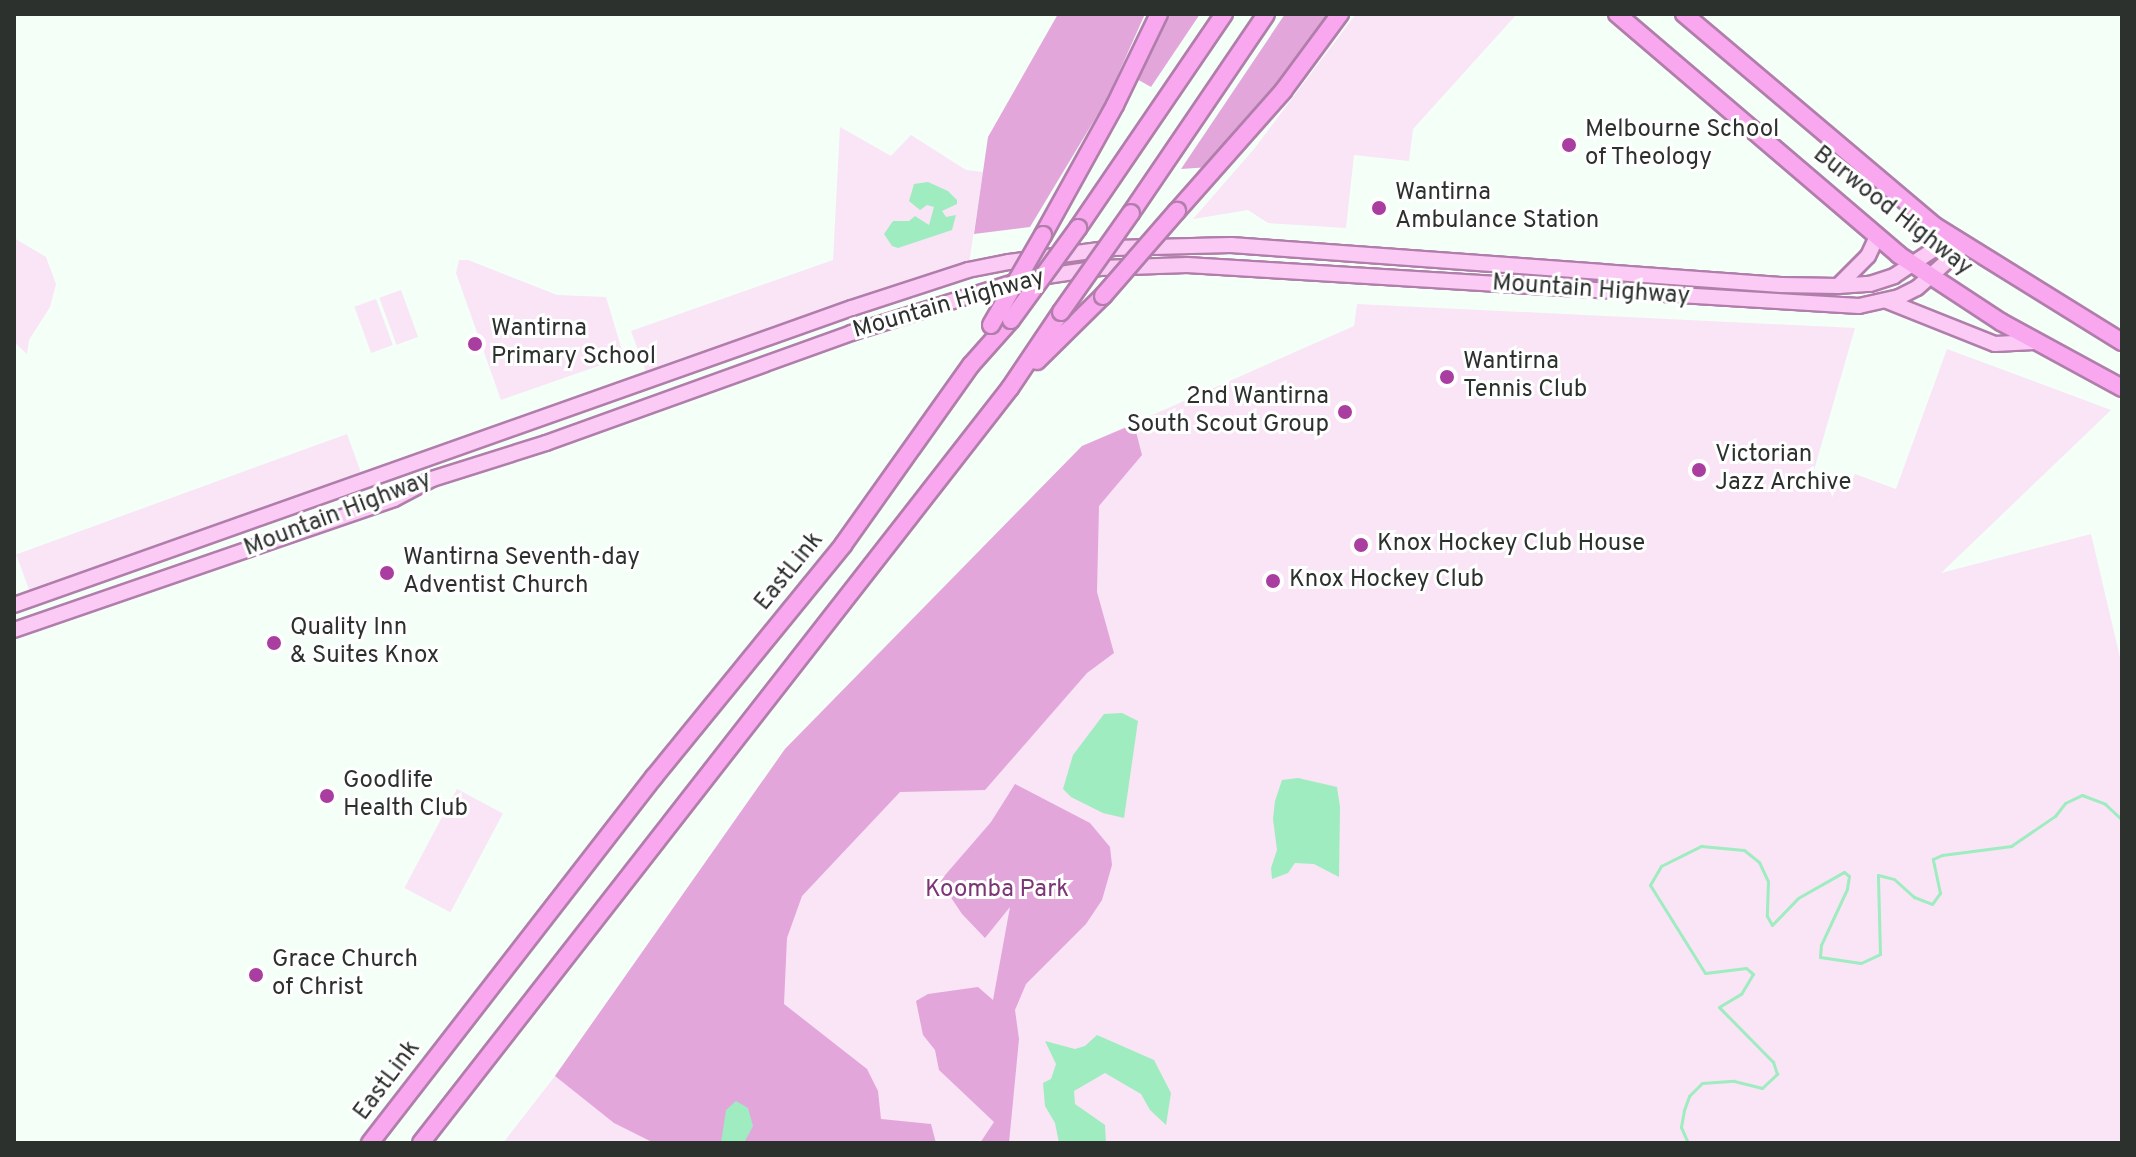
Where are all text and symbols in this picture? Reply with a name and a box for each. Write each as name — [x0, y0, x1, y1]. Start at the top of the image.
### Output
place label: Melbourne School of Theology — [1585, 117, 1779, 173]
marker: Melbourne School of Theology — [1560, 136, 1578, 154]
street label: Burwood Highway — [1807, 141, 1977, 283]
place label: Wantirna Ambulance Station — [1395, 180, 1599, 236]
marker: Wantirna Ambulance Station — [1370, 199, 1388, 217]
street label: Mountain Highway — [850, 264, 1048, 346]
street label: Mountain Highway — [1491, 270, 1691, 312]
place label: Wantirna Primary School — [491, 316, 656, 372]
marker: Wantirna Primary School — [466, 335, 484, 353]
place label: Wantirna Tennis Club — [1463, 349, 1587, 405]
marker: Wantirna Tennis Club — [1438, 368, 1456, 386]
place label: 2nd Wantirna South Scout Group — [1127, 384, 1329, 440]
marker: 2nd Wantirna South Scout Group — [1336, 403, 1354, 421]
place label: Victorian Jazz Archive — [1715, 442, 1852, 498]
marker: Victorian Jazz Archive — [1690, 461, 1708, 479]
street label: Mountain Highway — [240, 466, 436, 564]
street label: EastLink — [750, 527, 830, 617]
place label: Knox Hockey Club House — [1377, 531, 1645, 559]
marker: Knox Hockey Club House — [1352, 536, 1370, 554]
place label: Wantirna Seventh-day Adventist Church — [403, 545, 640, 601]
marker: Wantirna Seventh-day Adventist Church — [378, 564, 396, 582]
place label: Knox Hockey Club — [1289, 567, 1484, 595]
marker: Knox Hockey Club — [1264, 572, 1282, 590]
place label: Quality Inn & Suites Knox — [290, 615, 439, 671]
marker: Quality Inn & Suites Knox — [265, 634, 283, 652]
place label: Goodlife Health Club — [343, 768, 468, 824]
marker: Goodlife Health Club — [318, 787, 336, 805]
park label: Koomba Park — [925, 877, 1069, 905]
place label: Grace Church of Christ — [272, 947, 418, 1003]
marker: Grace Church of Christ — [247, 966, 265, 984]
street label: EastLink — [349, 1035, 427, 1127]

